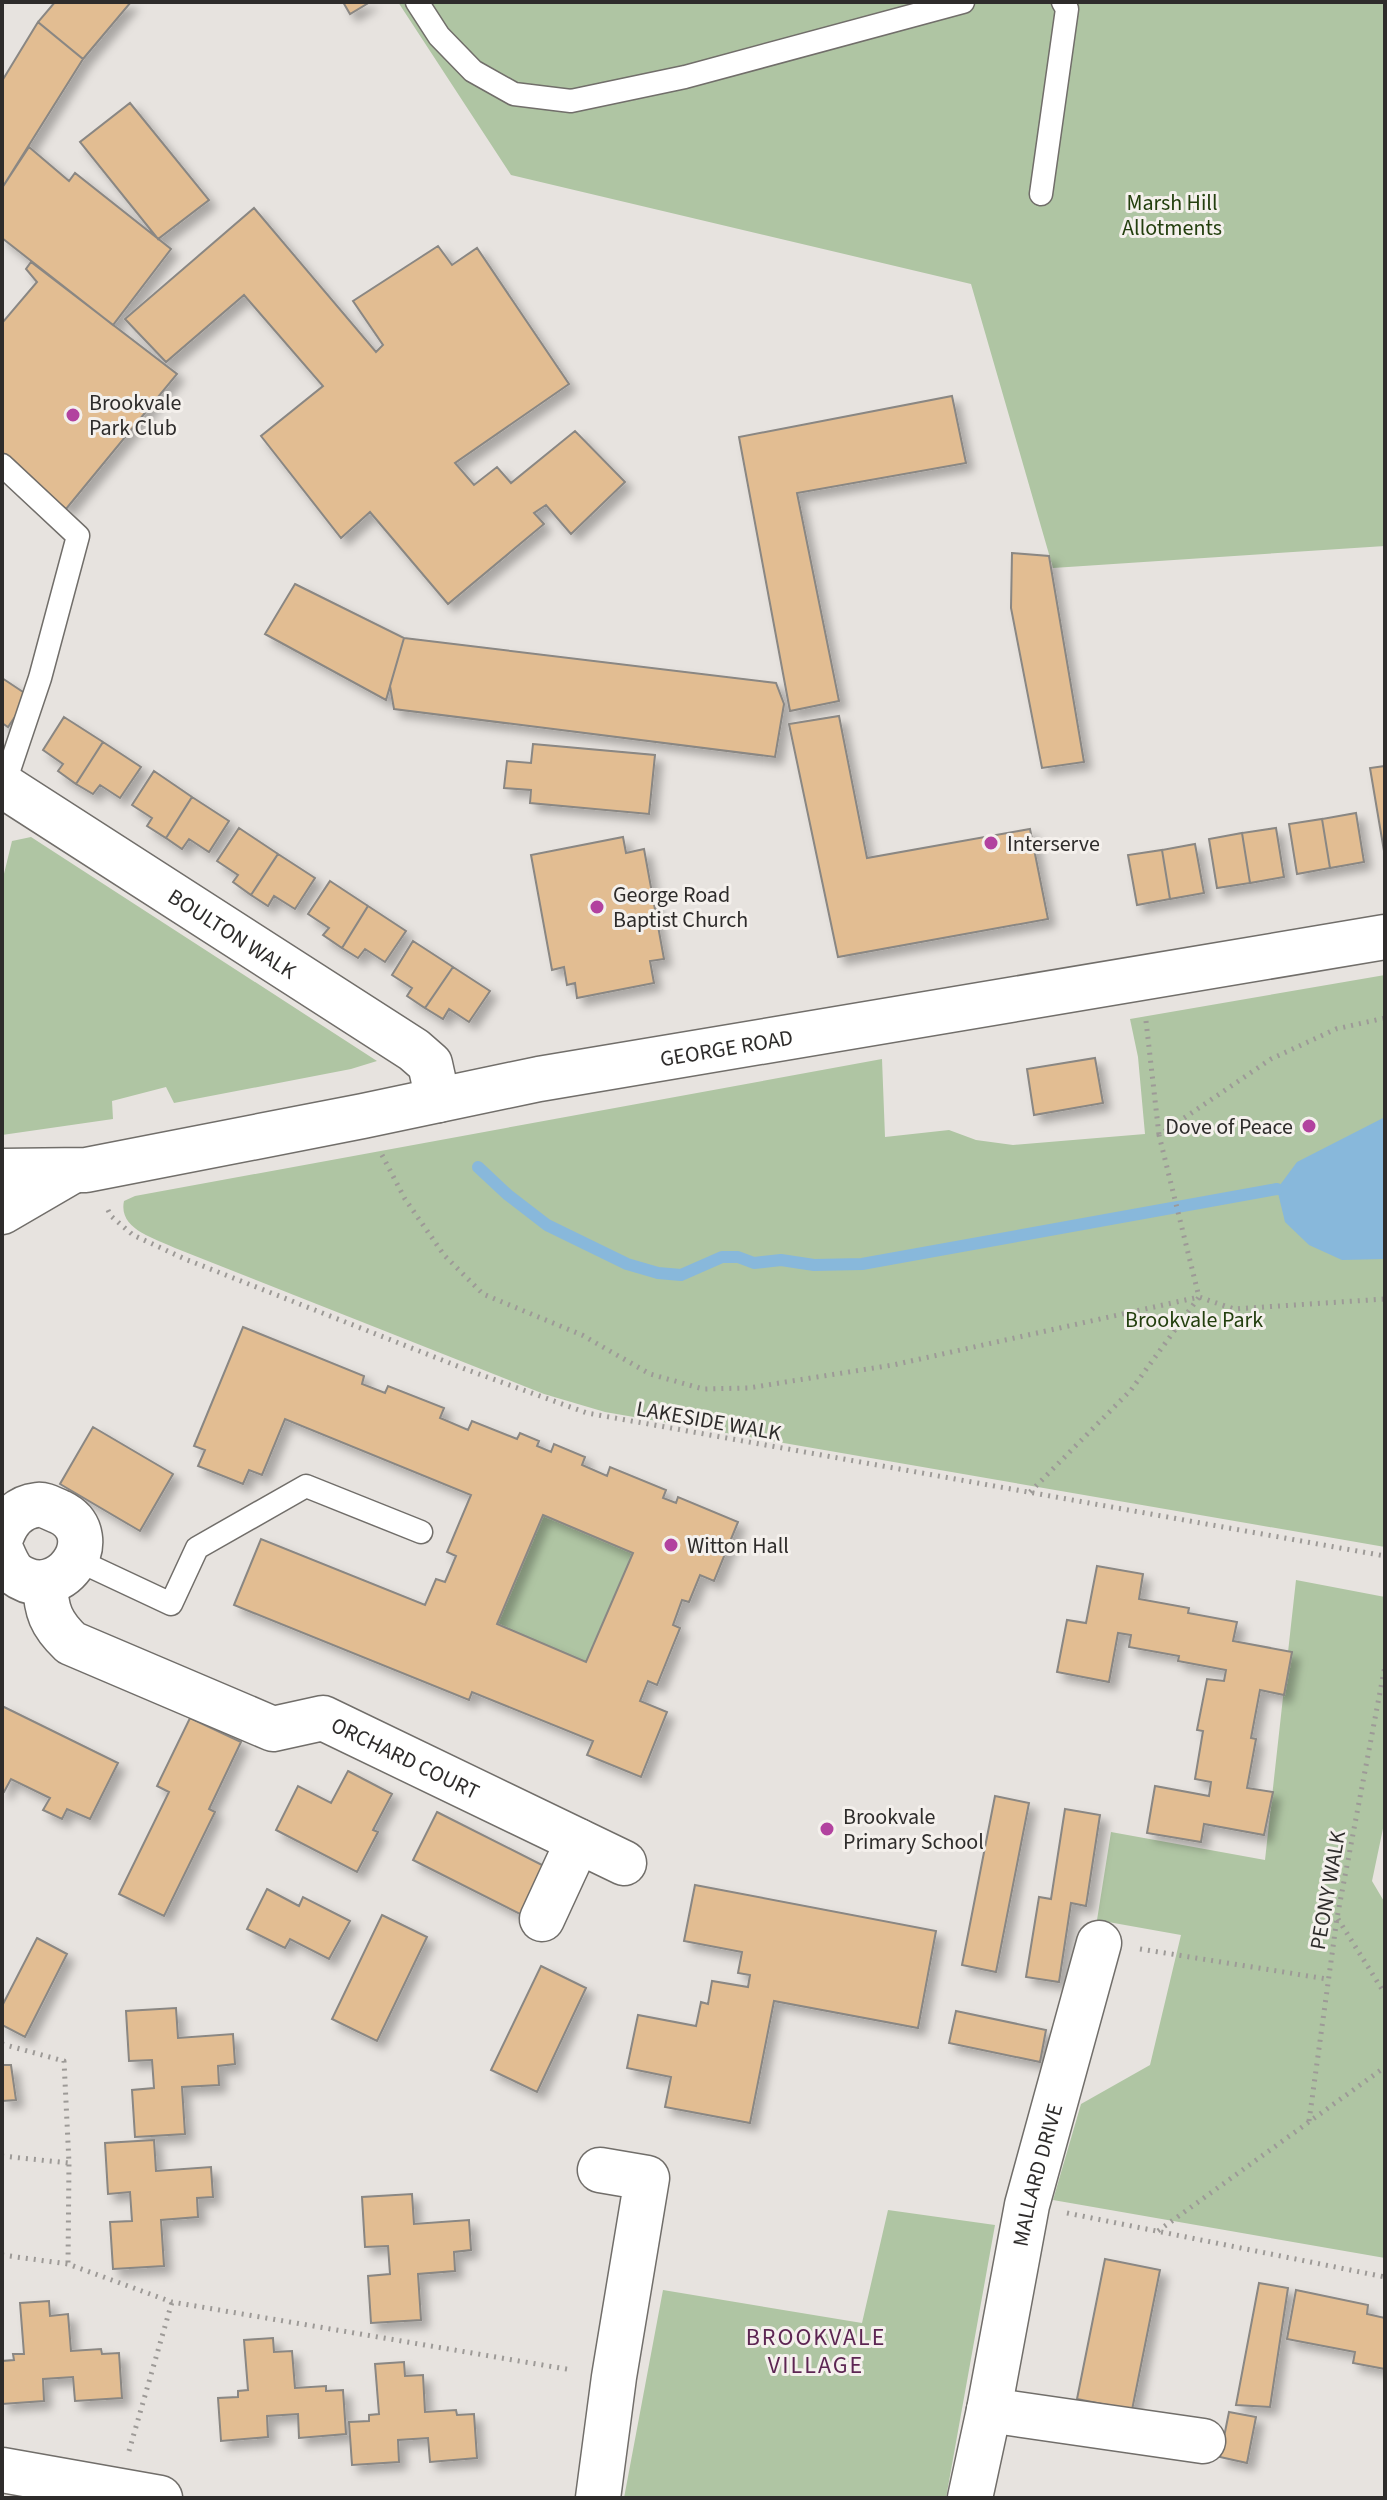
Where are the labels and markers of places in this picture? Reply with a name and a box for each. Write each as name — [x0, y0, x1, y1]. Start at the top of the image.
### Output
place label: Brookvale Park Club — [89, 387, 182, 444]
marker: Brookvale Park Club — [64, 406, 82, 424]
place label: Interserve — [1007, 828, 1100, 860]
marker: Interserve — [982, 834, 1000, 852]
place label: George Road Baptist Church — [613, 879, 748, 936]
marker: George Road Baptist Church — [588, 898, 606, 916]
place label: Dove of Peace — [1165, 1111, 1293, 1143]
marker: Dove of Peace — [1300, 1117, 1318, 1135]
place label: Witton Hall — [687, 1530, 789, 1562]
marker: Witton Hall — [662, 1536, 680, 1554]
place label: Brookvale Primary School — [843, 1801, 984, 1858]
marker: Brookvale Primary School — [818, 1820, 836, 1838]

